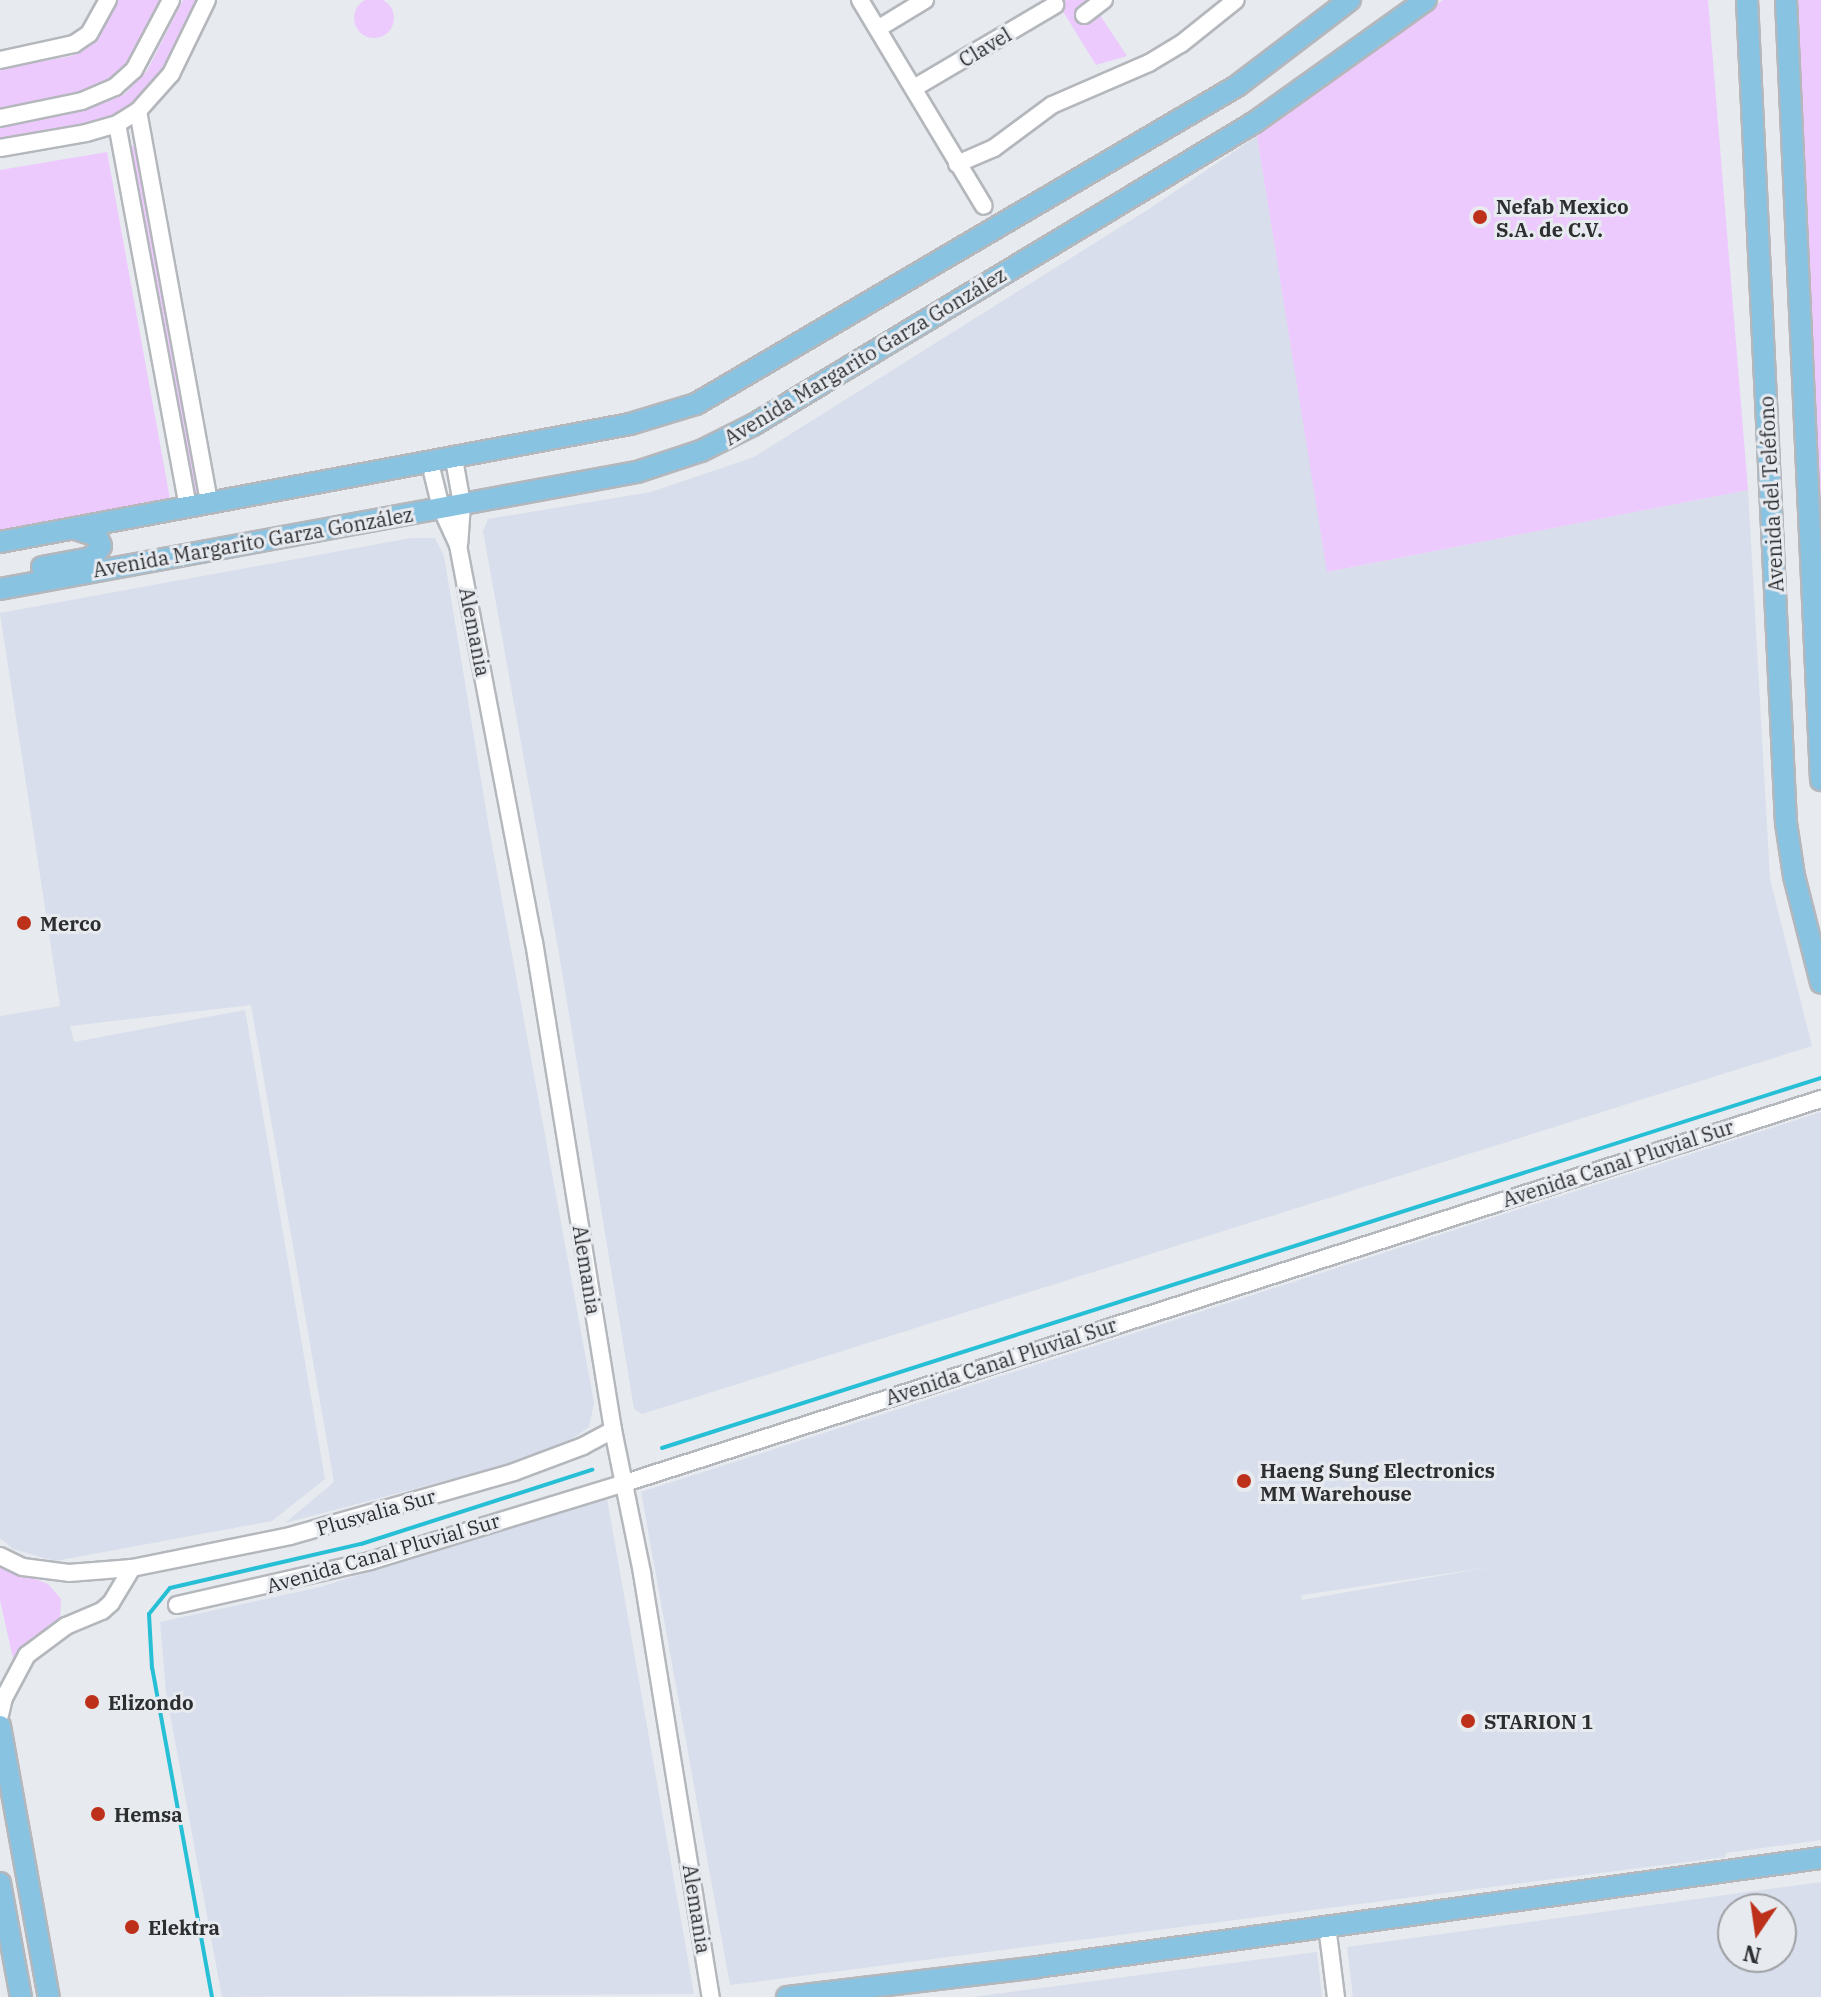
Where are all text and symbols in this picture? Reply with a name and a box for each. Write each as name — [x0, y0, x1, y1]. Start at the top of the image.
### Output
street label: Clavel — [954, 22, 1016, 72]
place label: Nefab Mexico S.A. de C.V. — [1496, 194, 1629, 241]
marker: Nefab Mexico S.A. de C.V. — [1471, 208, 1489, 226]
street label: Avenida Margarito Garza González — [720, 262, 1010, 450]
street label: Avenida del Teléfono — [1754, 395, 1788, 593]
street label: Avenida Margarito Garza González — [91, 502, 415, 582]
street label: Alemania — [455, 585, 495, 679]
place label: Merco — [40, 911, 101, 935]
marker: Merco — [15, 914, 33, 932]
street label: Avenida Canal Pluvial Sur — [1499, 1114, 1737, 1212]
street label: Alemania — [568, 1224, 606, 1316]
street label: Avenida Canal Pluvial Sur — [882, 1312, 1120, 1410]
place label: Haeng Sung Electronics MM Warehouse — [1260, 1458, 1495, 1505]
marker: Haeng Sung Electronics MM Warehouse — [1235, 1472, 1253, 1490]
street label: Plusvalia Sur — [314, 1484, 438, 1540]
street label: Avenida Canal Pluvial Sur — [264, 1508, 502, 1598]
place label: Elizondo — [108, 1690, 194, 1714]
marker: Elizondo — [83, 1693, 101, 1711]
place label: STARION 1 — [1484, 1709, 1593, 1733]
marker: STARION 1 — [1459, 1712, 1477, 1730]
place label: Hemsa — [114, 1802, 183, 1826]
marker: Hemsa — [89, 1805, 107, 1823]
street label: Alemania — [678, 1863, 716, 1955]
north arrow — [1717, 1893, 1797, 1973]
place label: Elektra — [148, 1915, 220, 1939]
marker: Elektra — [123, 1918, 141, 1936]
text: N — [1740, 1939, 1764, 1971]

